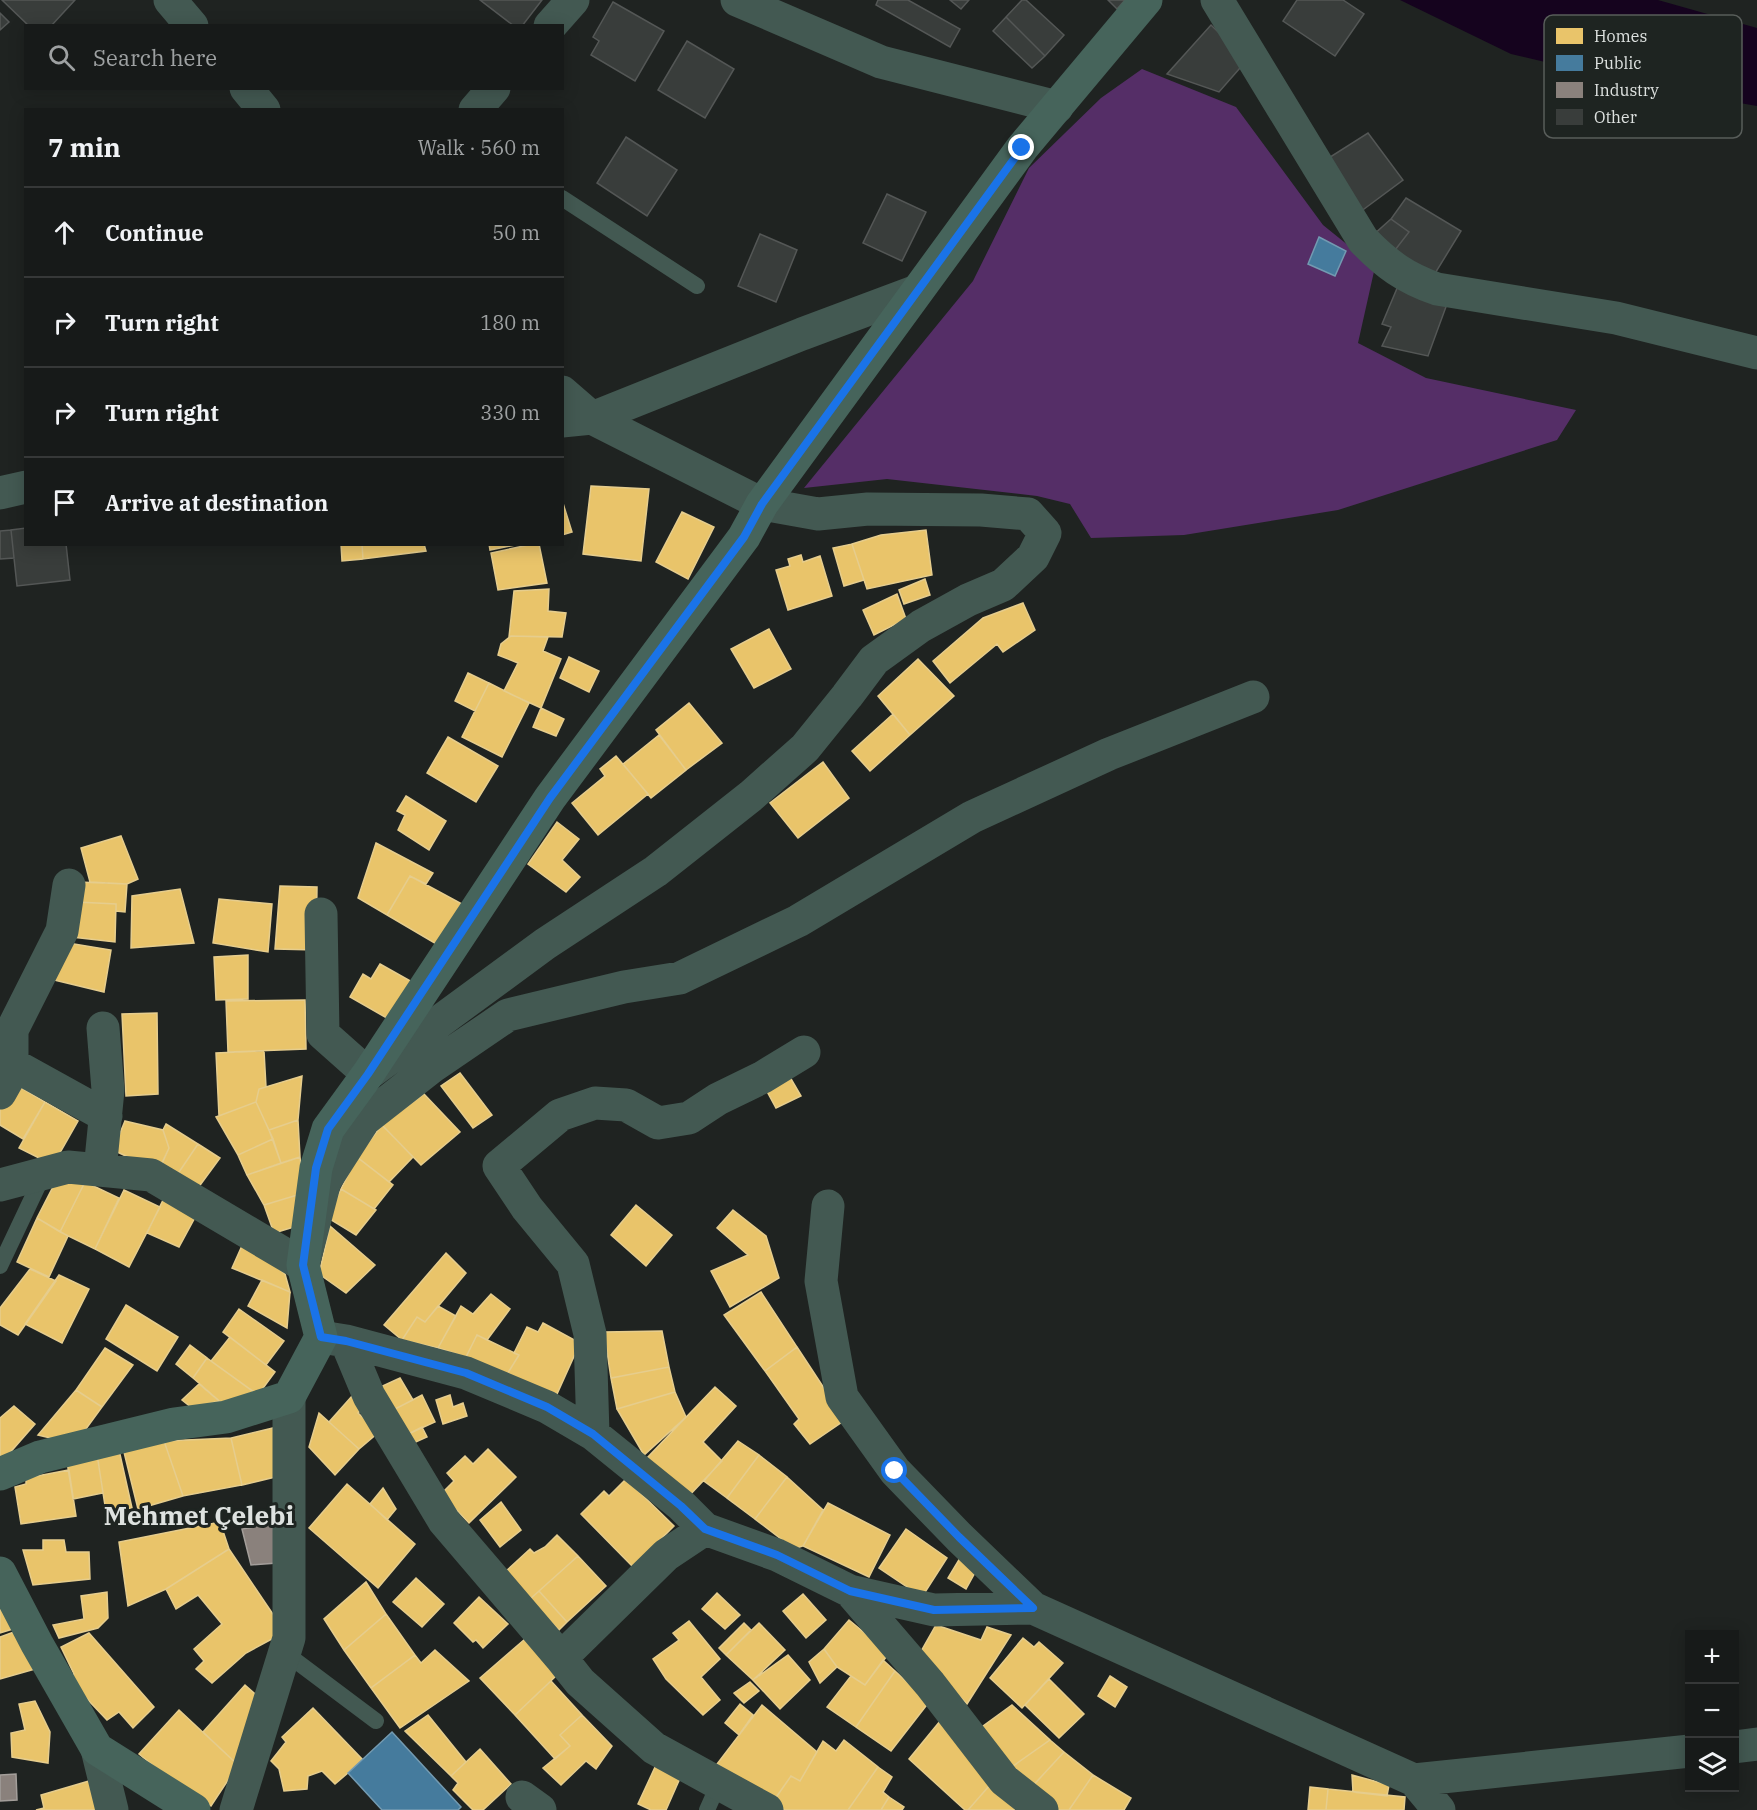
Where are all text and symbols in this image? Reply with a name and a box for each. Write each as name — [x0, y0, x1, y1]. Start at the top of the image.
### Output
legend — [1544, 15, 1742, 138]
search box — [24, 24, 564, 90]
text: Homes — [1594, 26, 1647, 46]
icon: search — [45, 41, 78, 74]
text: Search here — [93, 43, 217, 72]
text: Public — [1594, 53, 1642, 73]
text: Industry — [1594, 80, 1659, 100]
text: Other — [1594, 107, 1637, 127]
text: 7 min — [48, 130, 121, 164]
text: Walk · 560 m — [418, 134, 540, 161]
route end — [1008, 134, 1034, 160]
icon: ahead — [48, 216, 81, 249]
text: Continue — [105, 218, 204, 247]
text: 50 m — [492, 219, 540, 246]
icon: right — [48, 306, 81, 339]
text: Turn right — [105, 308, 219, 337]
text: 180 m — [480, 309, 540, 336]
icon: right — [48, 396, 81, 429]
text: Turn right — [105, 398, 219, 427]
text: 330 m — [480, 399, 540, 426]
icon: arrive — [48, 486, 81, 519]
text: Arrive at destination — [105, 488, 328, 517]
route start — [881, 1457, 907, 1483]
district label: Mehmet Çelebi — [104, 1498, 295, 1532]
map controls — [1685, 1630, 1739, 1792]
button: + — [1685, 1630, 1739, 1684]
button: − — [1685, 1684, 1739, 1738]
button: layers — [1685, 1738, 1739, 1792]

